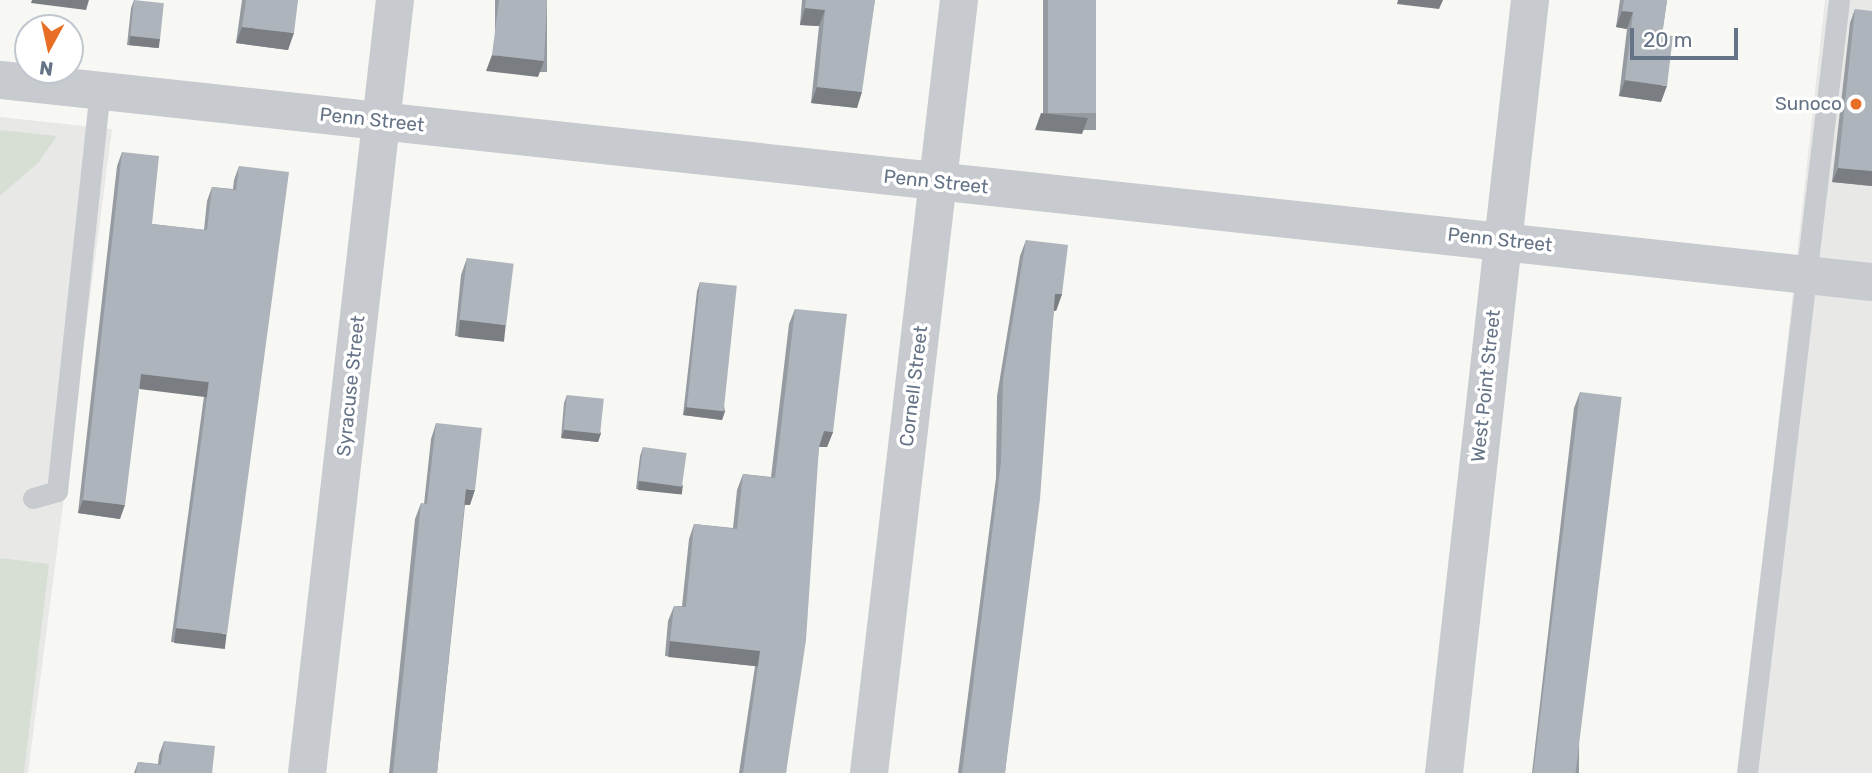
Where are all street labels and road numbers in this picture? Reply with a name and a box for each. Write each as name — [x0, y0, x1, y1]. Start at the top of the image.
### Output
street label: Penn Street — [318, 103, 426, 137]
street label: Penn Street — [882, 165, 990, 199]
street label: Penn Street — [1446, 223, 1554, 257]
street label: West Point Street — [1467, 309, 1505, 463]
street label: Syracuse Street — [332, 314, 370, 458]
street label: Cornell Street — [895, 324, 933, 448]

